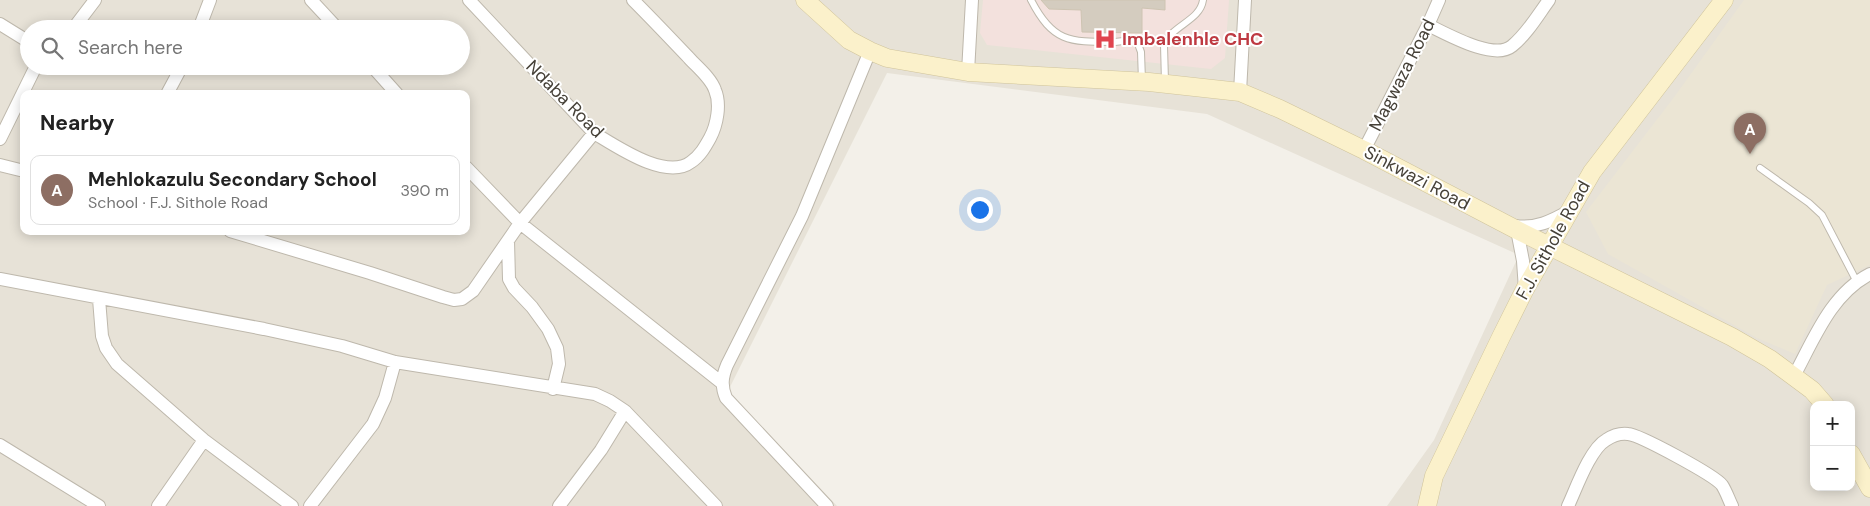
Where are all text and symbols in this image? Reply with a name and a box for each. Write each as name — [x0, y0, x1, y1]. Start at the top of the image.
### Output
street label: Magwaza Road — [1363, 15, 1441, 135]
search box — [20, 20, 470, 75]
hospital icon: Imbalenhle CHC — [1092, 26, 1118, 52]
place label: Imbalenhle CHC — [1122, 27, 1263, 51]
icon: search — [38, 34, 66, 62]
text: Search here — [78, 35, 183, 60]
street label: Ndaba Road — [521, 55, 609, 143]
text: Nearby — [40, 109, 114, 137]
pin: A — [1734, 113, 1766, 154]
street label: Sinkwazi Road — [1360, 140, 1474, 216]
text: Mehlokazulu Secondary School — [88, 167, 377, 192]
street label: F.J. Sithole Road — [1510, 176, 1596, 304]
text: A — [51, 180, 63, 201]
text: 390 m — [401, 180, 449, 201]
text: School · F.J. Sithole Road — [88, 192, 268, 213]
your location — [967, 197, 993, 223]
map controls — [1810, 401, 1855, 491]
button: + — [1810, 401, 1855, 446]
button: − — [1810, 446, 1855, 491]

